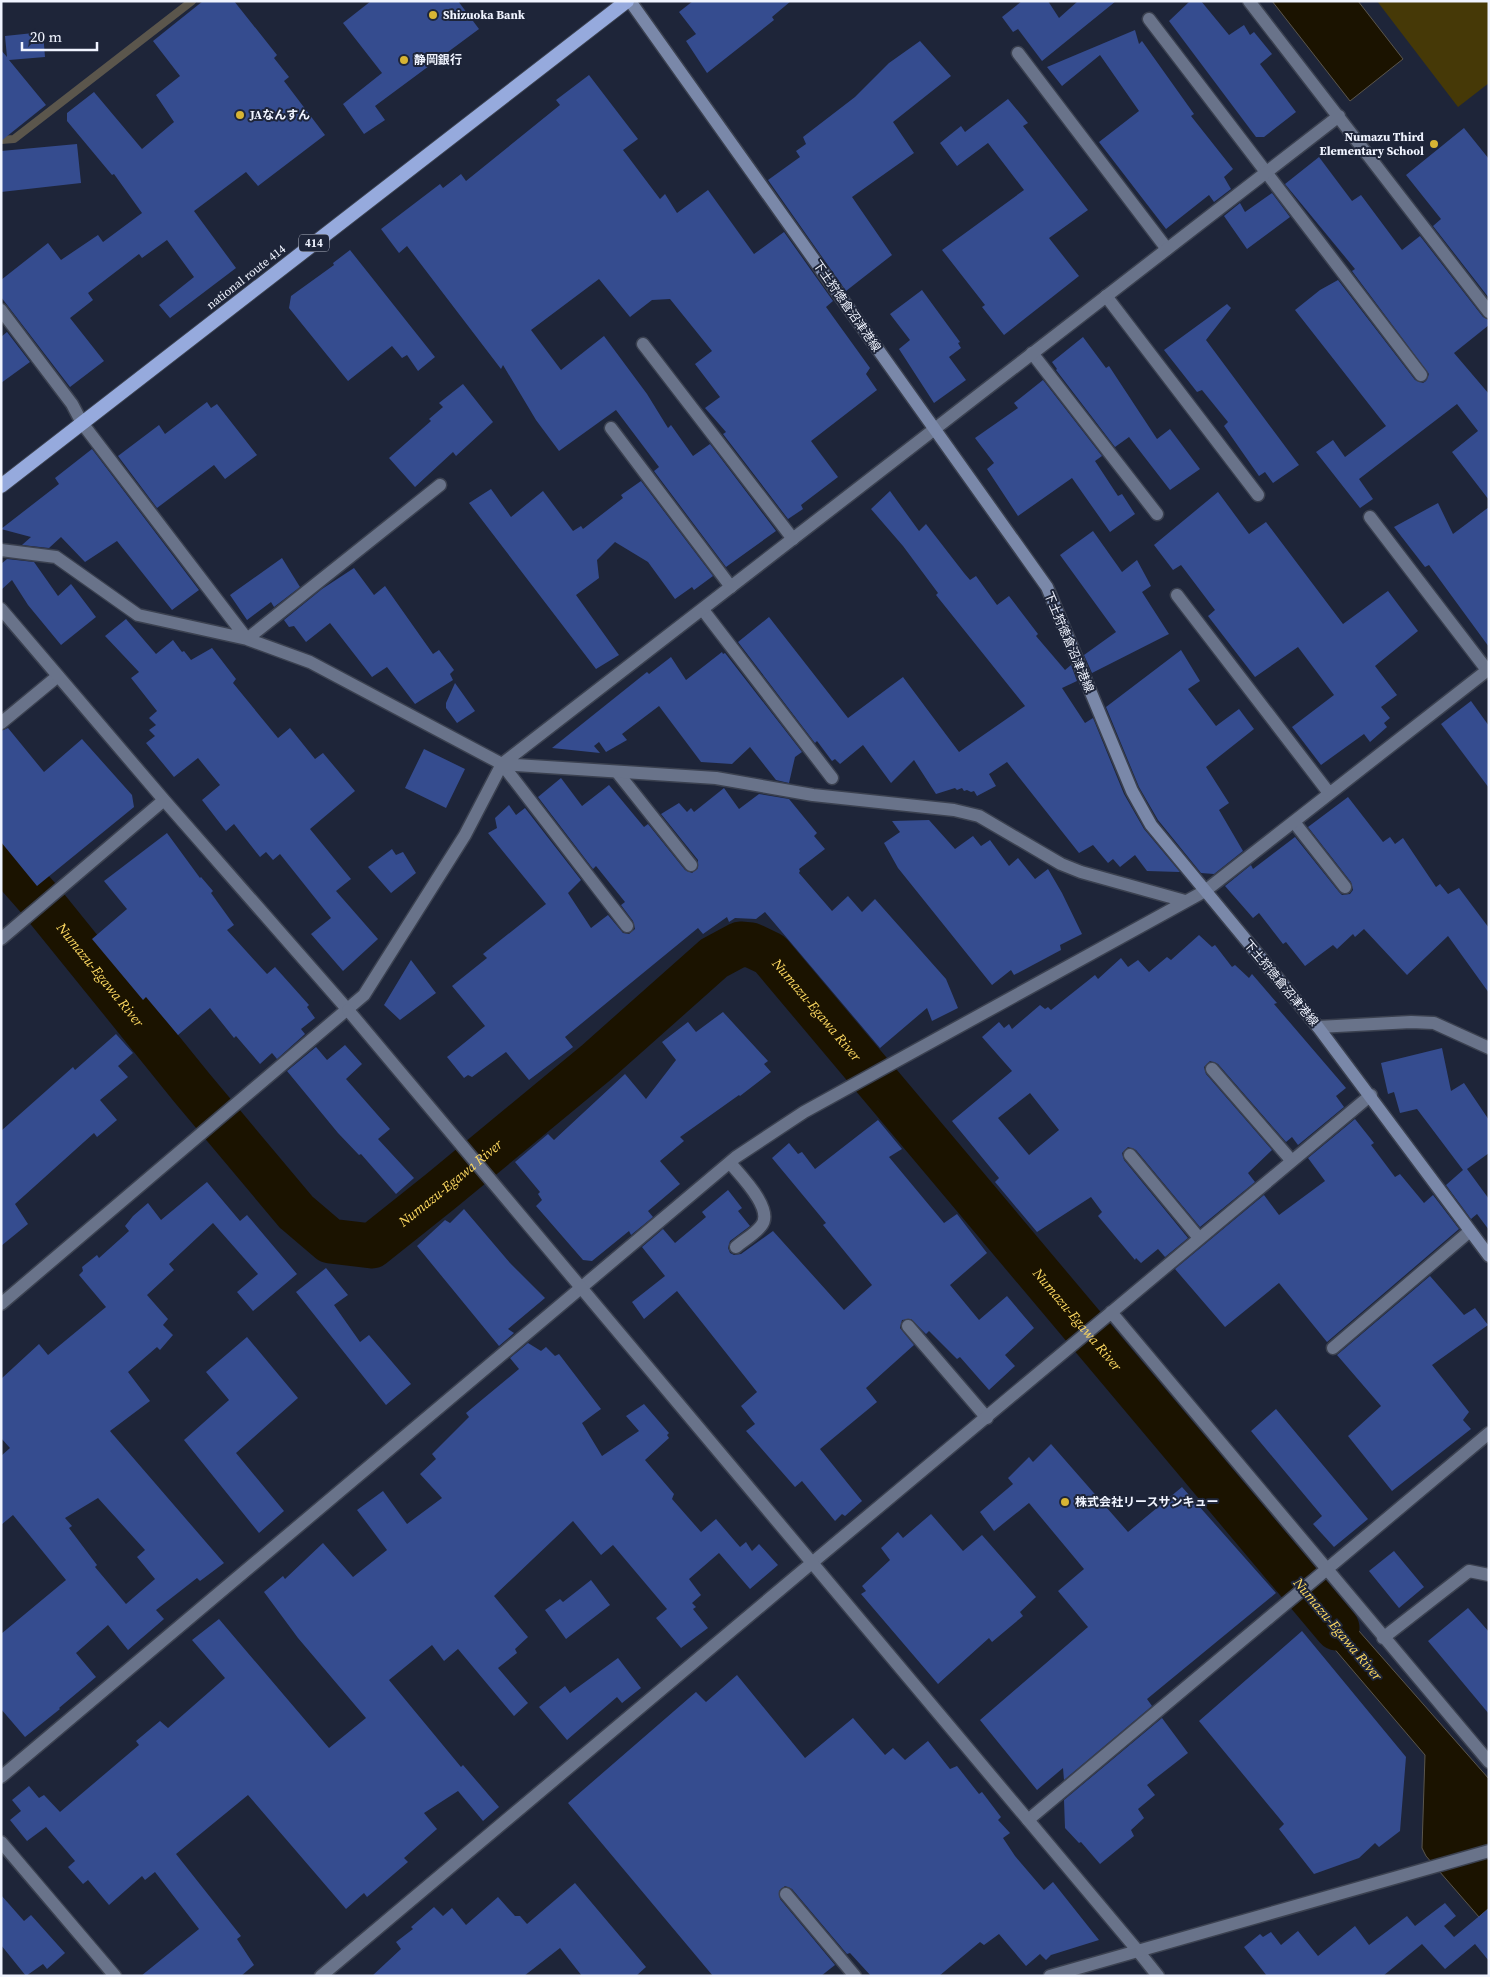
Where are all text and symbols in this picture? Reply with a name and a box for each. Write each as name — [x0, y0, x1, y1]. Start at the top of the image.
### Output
place label: Shizuoka Bank — [443, 7, 526, 23]
marker: Shizuoka Bank — [427, 9, 439, 21]
scale bar — [22, 20, 98, 52]
text: 20 m — [30, 26, 62, 47]
place label: 静岡銀行 — [414, 52, 462, 68]
marker: 静岡銀行 — [398, 54, 410, 66]
place label: JAなんすん — [249, 107, 310, 123]
marker: JAなんすん — [234, 109, 246, 121]
place label: Numazu Third Elementary School — [1320, 129, 1424, 159]
marker: Numazu Third Elementary School — [1428, 138, 1440, 150]
road number: 414 — [299, 234, 329, 252]
street label: national route 414 — [203, 241, 289, 313]
street label: 下土狩徳倉沼津港線 — [809, 257, 885, 355]
street label: 下土狩徳倉沼津港線 — [1041, 589, 1097, 695]
water label: Numazu-Egawa River — [52, 918, 149, 1031]
street label: 下土狩徳倉沼津港線 — [1240, 936, 1322, 1030]
water label: Numazu-Egawa River — [767, 953, 866, 1066]
water label: Numazu-Egawa River — [393, 1134, 507, 1232]
water label: Numazu-Egawa River — [1028, 1263, 1127, 1376]
place label: 株式会社リースサンキュー — [1075, 1494, 1218, 1510]
marker: 株式会社リースサンキュー — [1059, 1496, 1071, 1508]
water label: Numazu-Egawa River — [1288, 1573, 1387, 1685]

